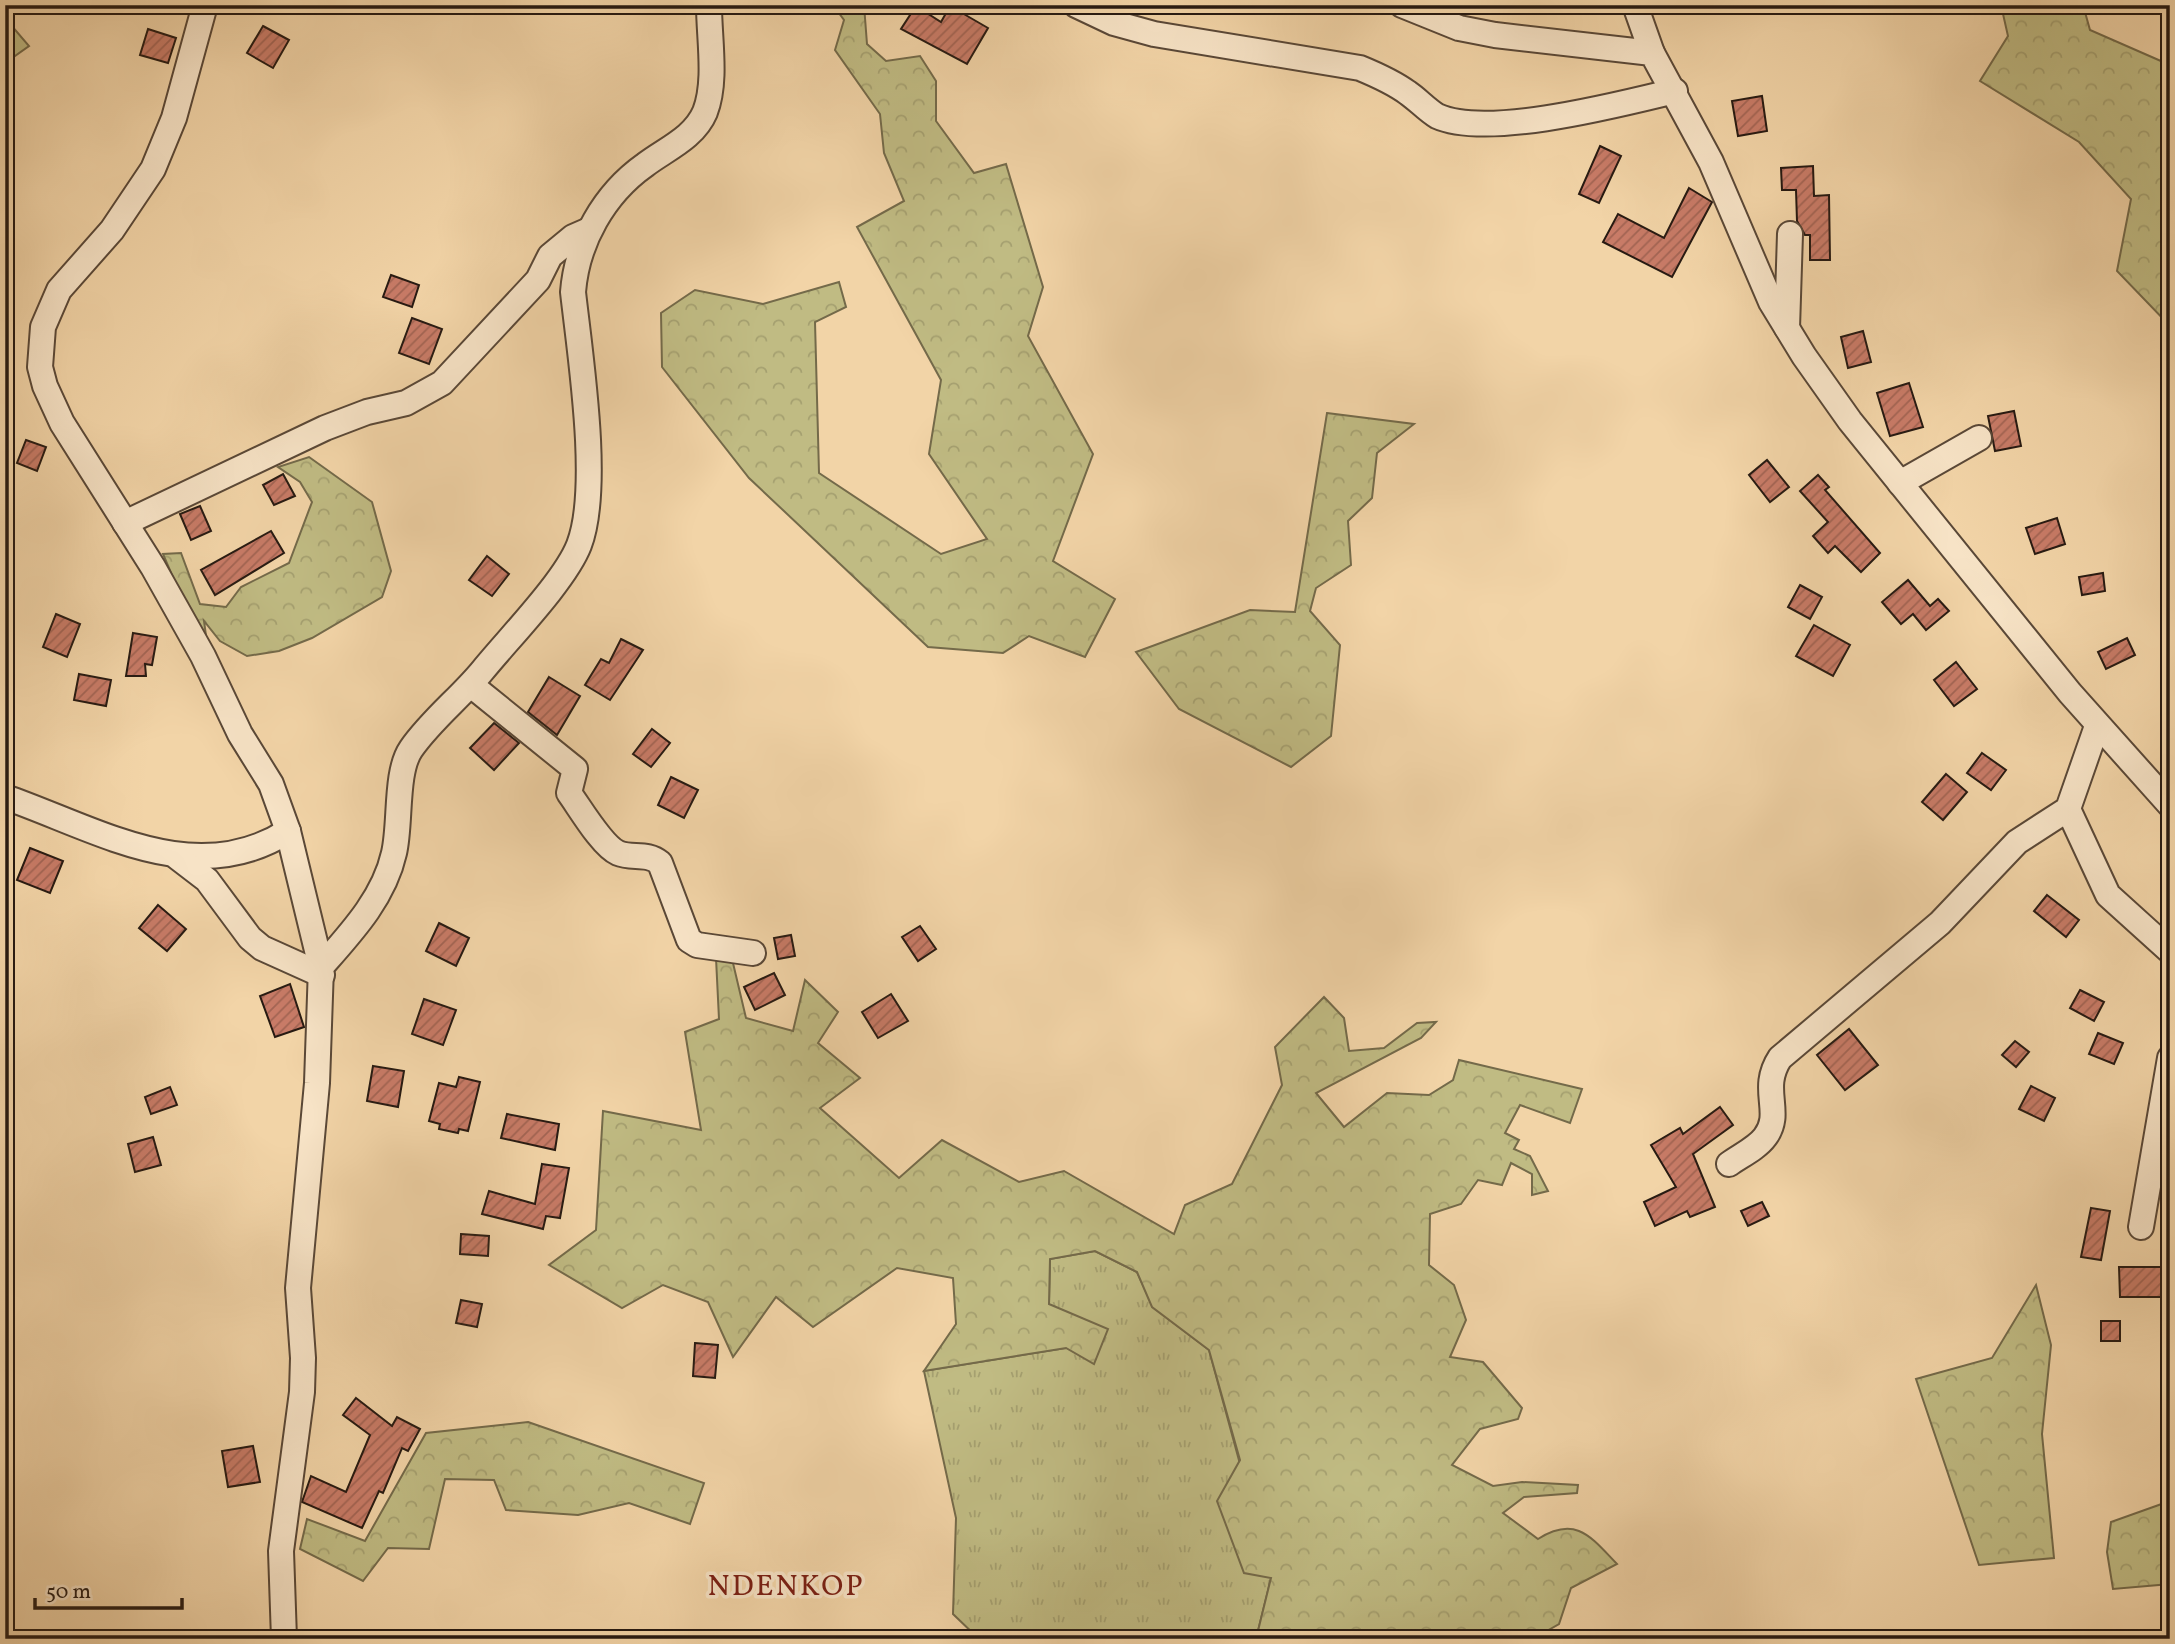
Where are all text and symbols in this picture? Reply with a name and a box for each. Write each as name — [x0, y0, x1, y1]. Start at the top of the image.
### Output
district label: NDENKOP — [707, 1566, 865, 1608]
scale bar — [35, 1567, 182, 1611]
text: 50 m — [46, 1578, 91, 1607]

